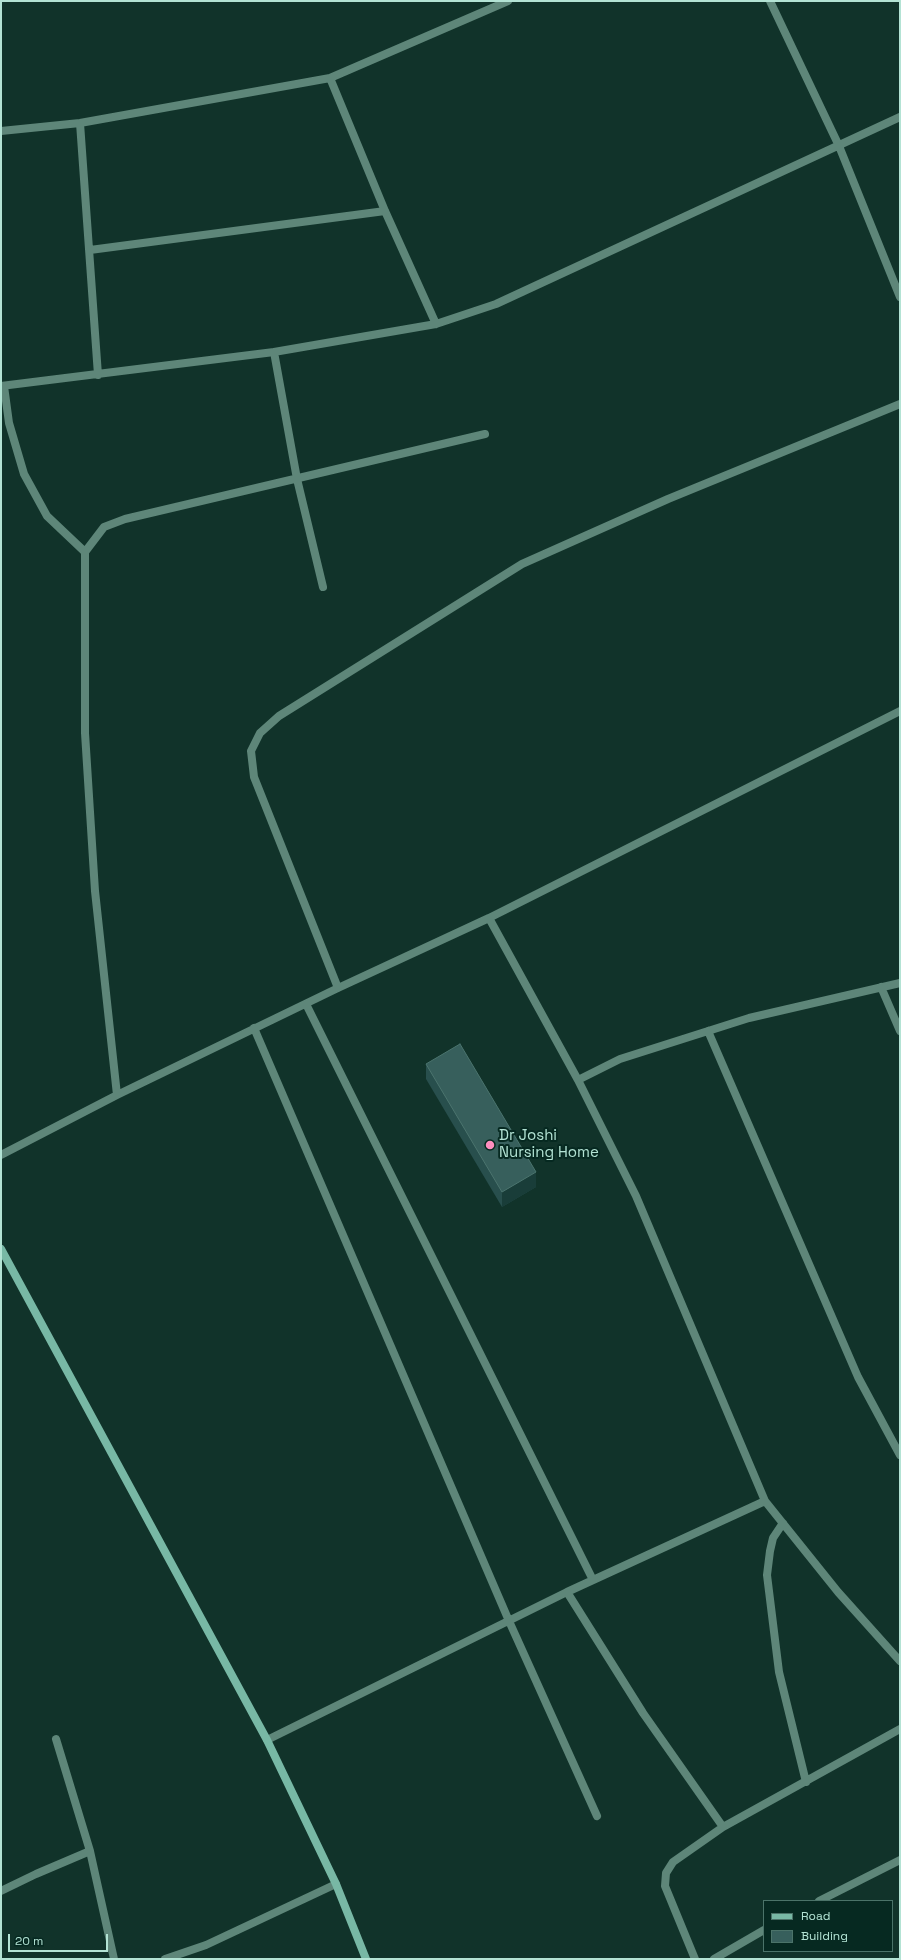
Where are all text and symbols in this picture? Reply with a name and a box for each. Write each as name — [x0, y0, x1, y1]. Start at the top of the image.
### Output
place label: Dr Joshi Nursing Home — [499, 1127, 599, 1162]
marker: Dr Joshi Nursing Home — [484, 1139, 496, 1151]
legend — [763, 1900, 893, 1952]
text: Road — [801, 1908, 830, 1924]
scale bar — [10, 1926, 110, 1952]
text: Building — [801, 1928, 848, 1944]
text: 20 m — [15, 1933, 43, 1949]

